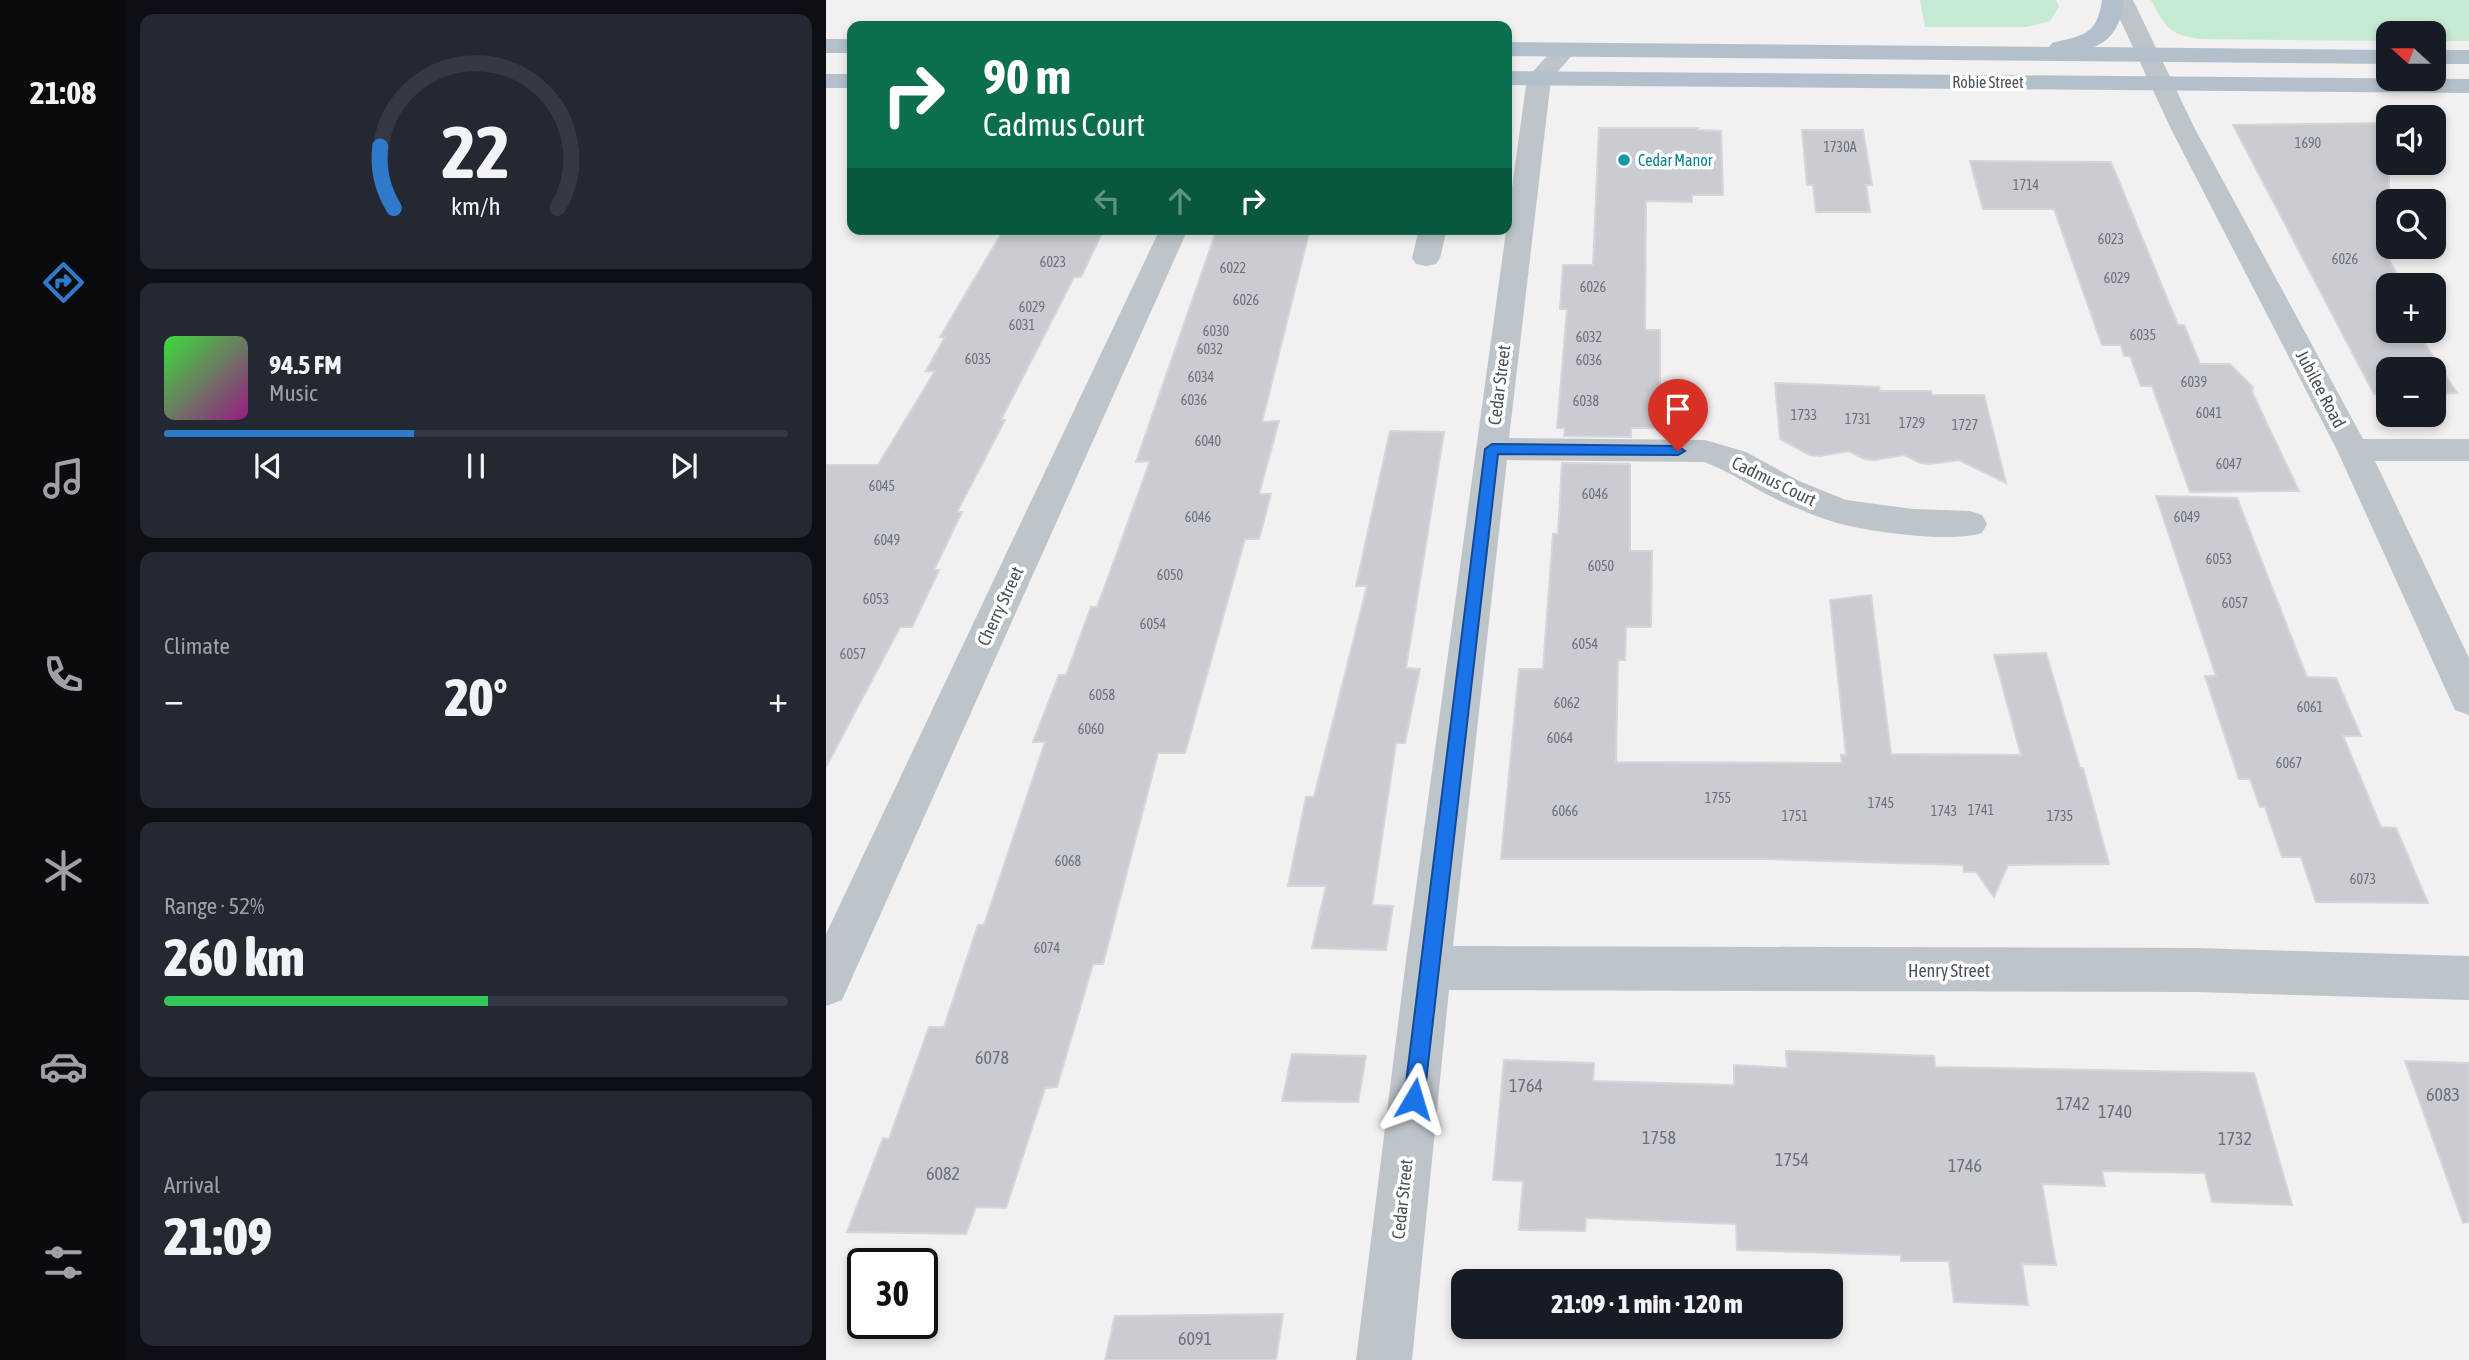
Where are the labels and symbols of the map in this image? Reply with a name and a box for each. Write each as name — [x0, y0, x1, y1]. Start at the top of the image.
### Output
north arrow — [2376, 21, 2446, 91]
street label: Robie Street — [1952, 73, 2024, 91]
house number: 1690 — [2295, 135, 2322, 151]
house number: 1730A — [1823, 139, 1857, 155]
place label: Cedar Manor — [1638, 151, 1713, 169]
marker: Cedar Manor — [1616, 152, 1632, 168]
house number: 1714 — [2013, 177, 2040, 193]
house number: 6023 — [2098, 231, 2124, 247]
house number: 6026 — [2332, 251, 2359, 267]
house number: 6023 — [1040, 254, 1066, 270]
house number: 6022 — [1220, 260, 1246, 276]
house number: 6029 — [2104, 270, 2130, 286]
house number: 6026 — [1580, 279, 1607, 295]
house number: 6026 — [1233, 292, 1260, 308]
house number: 6029 — [1019, 299, 1045, 315]
house number: 6031 — [1009, 317, 1035, 333]
house number: 6030 — [1203, 323, 1230, 339]
house number: 6035 — [2130, 327, 2156, 343]
house number: 6032 — [1576, 329, 1602, 345]
house number: 6032 — [1197, 341, 1223, 357]
street label: Cedar Street — [1484, 344, 1514, 426]
street label: Jubilee Road — [2292, 347, 2350, 431]
house number: 6035 — [965, 351, 991, 367]
house number: 6036 — [1576, 352, 1603, 368]
house number: 6034 — [1188, 369, 1215, 385]
house number: 6039 — [2181, 374, 2207, 390]
pin — [1648, 379, 1708, 451]
house number: 6036 — [1181, 392, 1208, 408]
house number: 6038 — [1573, 393, 1600, 409]
house number: 6041 — [2196, 405, 2222, 421]
house number: 1733 — [1791, 407, 1817, 423]
house number: 1731 — [1845, 411, 1871, 427]
house number: 1729 — [1899, 415, 1925, 431]
house number: 1727 — [1952, 417, 1978, 433]
house number: 6040 — [1195, 433, 1222, 449]
street label: Cadmus Court — [1728, 452, 1820, 510]
house number: 6047 — [2216, 456, 2242, 472]
house number: 6045 — [869, 478, 895, 494]
house number: 6046 — [1582, 486, 1609, 502]
house number: 6046 — [1185, 509, 1212, 525]
house number: 6049 — [2174, 509, 2200, 525]
house number: 6049 — [874, 532, 900, 548]
house number: 6053 — [2206, 551, 2232, 567]
house number: 6050 — [1588, 558, 1615, 574]
street label: Cherry Street — [973, 563, 1027, 649]
house number: 6050 — [1157, 567, 1184, 583]
house number: 6053 — [863, 591, 889, 607]
house number: 6057 — [2222, 595, 2248, 611]
house number: 6054 — [1140, 616, 1167, 632]
house number: 6054 — [1572, 636, 1599, 652]
house number: 6057 — [840, 646, 866, 662]
house number: 6058 — [1089, 687, 1116, 703]
house number: 6062 — [1554, 695, 1580, 711]
house number: 6061 — [2297, 699, 2323, 715]
house number: 6060 — [1078, 721, 1105, 737]
house number: 6064 — [1547, 730, 1574, 746]
house number: 6067 — [2276, 755, 2302, 771]
house number: 1755 — [1705, 790, 1731, 806]
house number: 1745 — [1868, 795, 1894, 811]
house number: 1741 — [1968, 802, 1994, 818]
house number: 6066 — [1552, 803, 1579, 819]
house number: 1743 — [1931, 803, 1957, 819]
house number: 1751 — [1782, 808, 1808, 824]
house number: 1735 — [2047, 808, 2073, 824]
house number: 6068 — [1055, 853, 1082, 869]
house number: 6073 — [2350, 871, 2376, 887]
house number: 6074 — [1034, 940, 1061, 956]
street label: Henry Street — [1908, 960, 1990, 981]
house number: 6078 — [975, 1047, 1009, 1068]
position arrow — [1377, 1062, 1451, 1136]
house number: 1764 — [1509, 1075, 1543, 1096]
house number: 6083 — [2426, 1084, 2460, 1105]
house number: 1742 — [2056, 1093, 2090, 1114]
house number: 1740 — [2098, 1101, 2132, 1122]
house number: 1758 — [1642, 1127, 1676, 1148]
house number: 1732 — [2218, 1128, 2252, 1149]
house number: 1754 — [1775, 1149, 1809, 1170]
house number: 1746 — [1948, 1155, 1982, 1176]
street label: Cedar Street — [1387, 1158, 1417, 1240]
house number: 6082 — [926, 1163, 960, 1184]
speed limit sign: 30 — [847, 1248, 938, 1339]
house number: 6091 — [1178, 1328, 1212, 1349]

